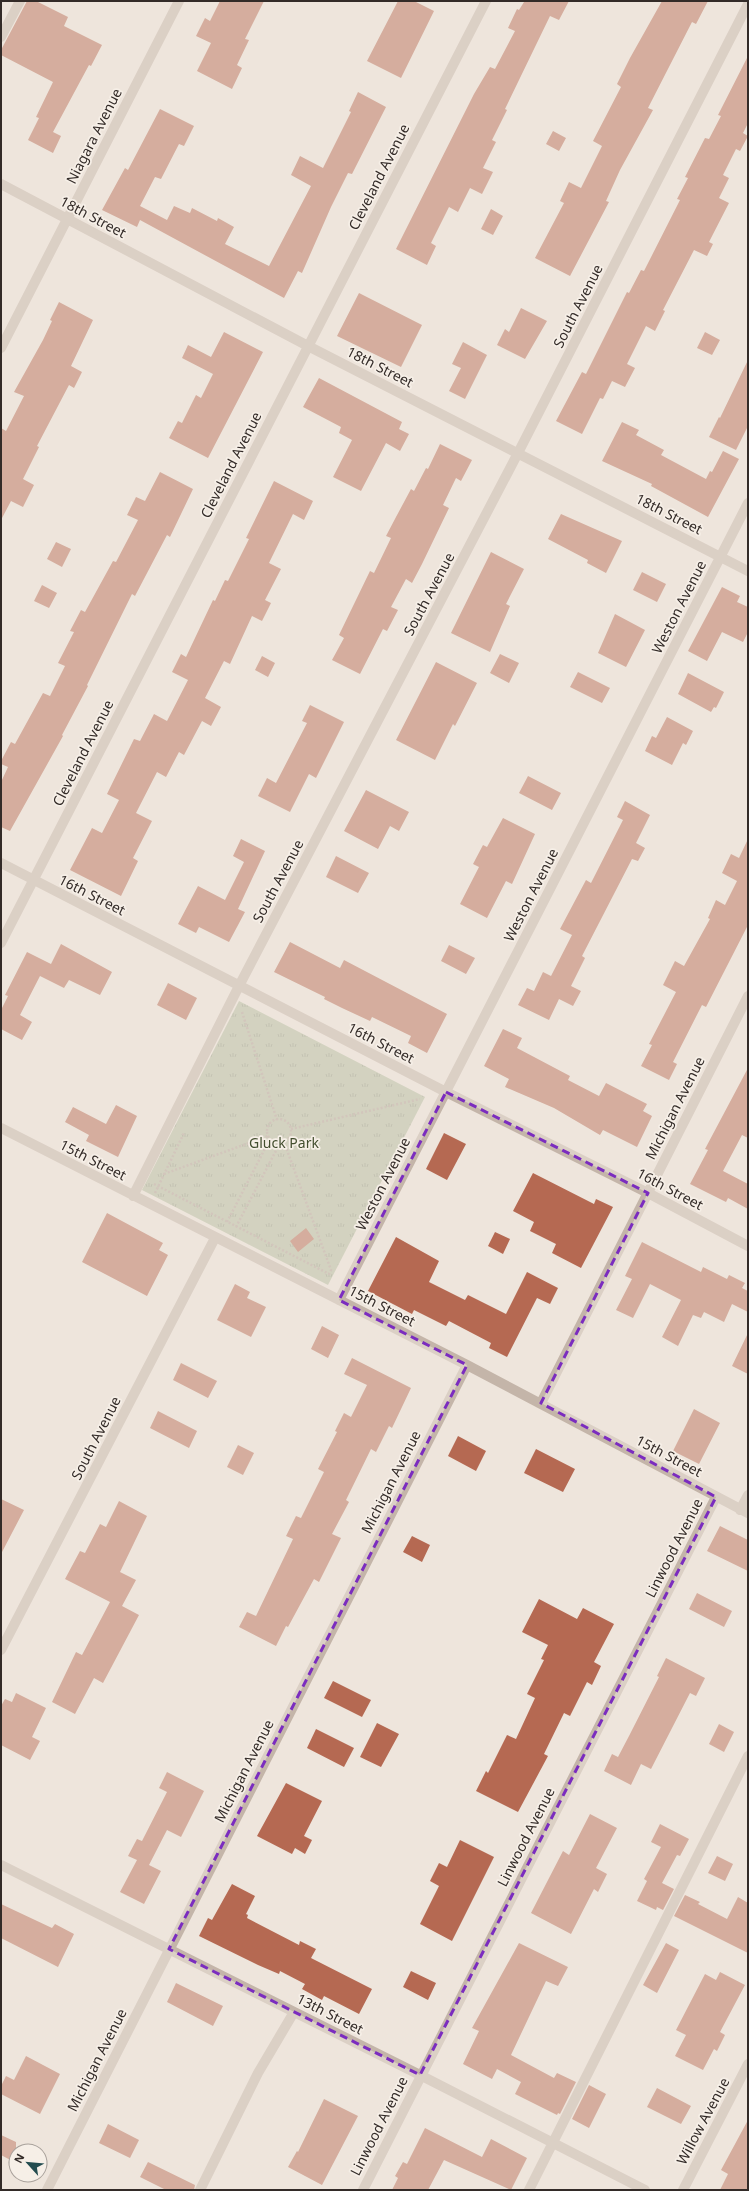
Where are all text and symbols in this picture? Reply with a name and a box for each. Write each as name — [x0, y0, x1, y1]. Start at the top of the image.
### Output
street label: Niagara Avenue — [61, 85, 126, 187]
street label: Cleveland Avenue — [344, 120, 414, 233]
street label: 18th Street — [57, 191, 130, 242]
street label: South Avenue — [548, 261, 607, 351]
street label: 18th Street — [344, 342, 417, 391]
street label: Cleveland Avenue — [196, 408, 266, 521]
street label: 18th Street — [633, 489, 706, 538]
street label: South Avenue — [399, 549, 458, 639]
street label: Weston Avenue — [647, 557, 710, 657]
street label: Cleveland Avenue — [48, 696, 118, 809]
street label: South Avenue — [248, 836, 307, 926]
street label: Weston Avenue — [499, 845, 562, 945]
street label: 16th Street — [56, 870, 129, 919]
street label: 16th Street — [345, 1018, 418, 1067]
street label: Michigan Avenue — [640, 1053, 709, 1163]
park label: Gluck Park — [249, 1133, 319, 1152]
street label: Weston Avenue — [351, 1134, 414, 1234]
street label: 15th Street — [57, 1135, 130, 1184]
street label: 16th Street — [634, 1163, 707, 1214]
street label: 15th Street — [346, 1281, 419, 1330]
street label: South Avenue — [66, 1393, 125, 1483]
street label: Michigan Avenue — [356, 1427, 425, 1537]
street label: 15th Street — [633, 1430, 706, 1481]
street label: Linwood Avenue — [640, 1495, 707, 1601]
street label: Michigan Avenue — [209, 1716, 278, 1826]
street label: Linwood Avenue — [492, 1784, 559, 1890]
street label: 13th Street — [294, 1989, 367, 2038]
street label: Michigan Avenue — [62, 2005, 131, 2115]
street label: Linwood Avenue — [345, 2073, 412, 2179]
street label: Willow Avenue — [672, 2074, 733, 2168]
north arrow — [8, 2143, 48, 2183]
text: N — [10, 2151, 27, 2166]

